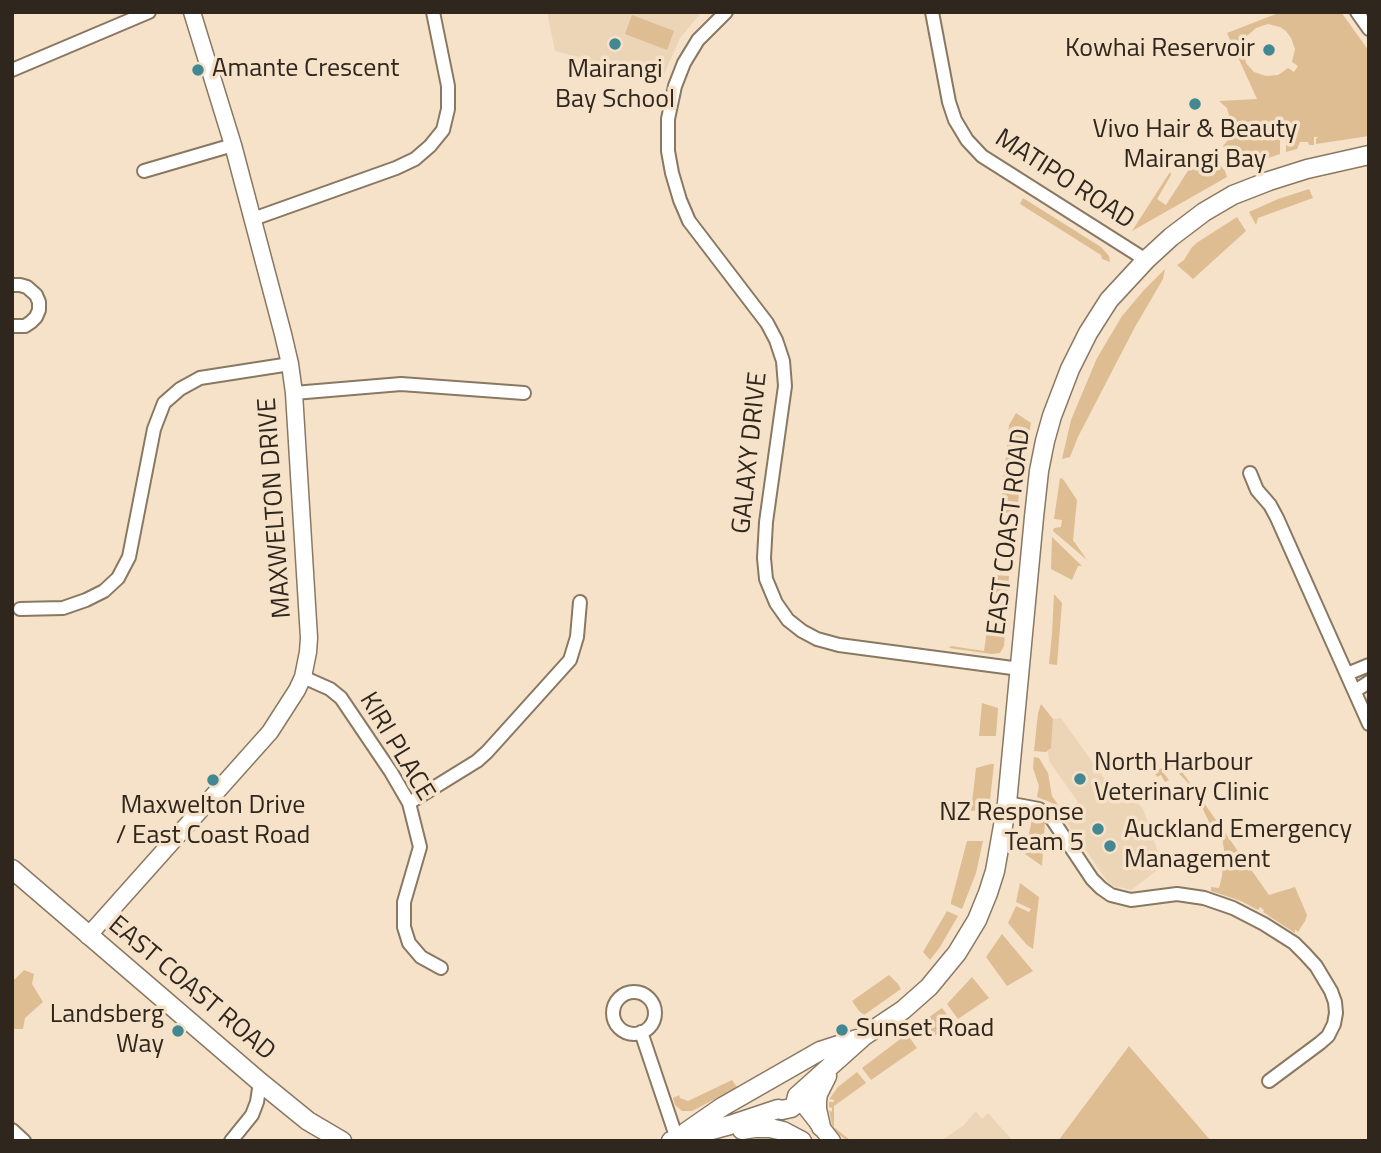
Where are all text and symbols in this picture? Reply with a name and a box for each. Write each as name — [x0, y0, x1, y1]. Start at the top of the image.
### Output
place label: Kowhai Reservoir — [1065, 34, 1255, 66]
marker: Mairangi Bay School — [607, 36, 623, 52]
marker: Kowhai Reservoir — [1261, 42, 1277, 58]
place label: Amante Crescent — [212, 54, 399, 86]
place label: Mairangi Bay School — [555, 55, 675, 116]
marker: Amante Crescent — [190, 62, 206, 78]
marker: Vivo Hair & Beauty Mairangi Bay — [1187, 96, 1203, 112]
place label: Vivo Hair & Beauty Mairangi Bay — [1093, 115, 1297, 176]
street label: MATIPO ROAD — [989, 123, 1139, 237]
street label: GALAXY DRIVE — [727, 371, 775, 535]
street label: MAXWELTON DRIVE — [253, 396, 299, 620]
street label: EAST COAST ROAD — [982, 427, 1038, 637]
street label: KIRI PLACE — [351, 687, 441, 807]
place label: North Harbour Veterinary Clinic — [1094, 748, 1269, 810]
marker: North Harbour Veterinary Clinic — [1072, 771, 1088, 787]
marker: Maxwelton Drive / East Coast Road — [205, 772, 221, 788]
place label: Maxwelton Drive / East Coast Road — [116, 791, 310, 852]
place label: NZ Response Team 5 — [939, 798, 1084, 860]
place label: Auckland Emergency Management — [1124, 815, 1352, 876]
marker: NZ Response Team 5 — [1090, 821, 1106, 837]
marker: Auckland Emergency Management — [1102, 838, 1118, 854]
street label: EAST COAST ROAD — [101, 910, 281, 1068]
place label: Landsberg Way — [50, 1000, 164, 1062]
place label: Sunset Road — [856, 1014, 994, 1046]
marker: Sunset Road — [834, 1022, 850, 1038]
marker: Landsberg Way — [170, 1023, 186, 1039]

